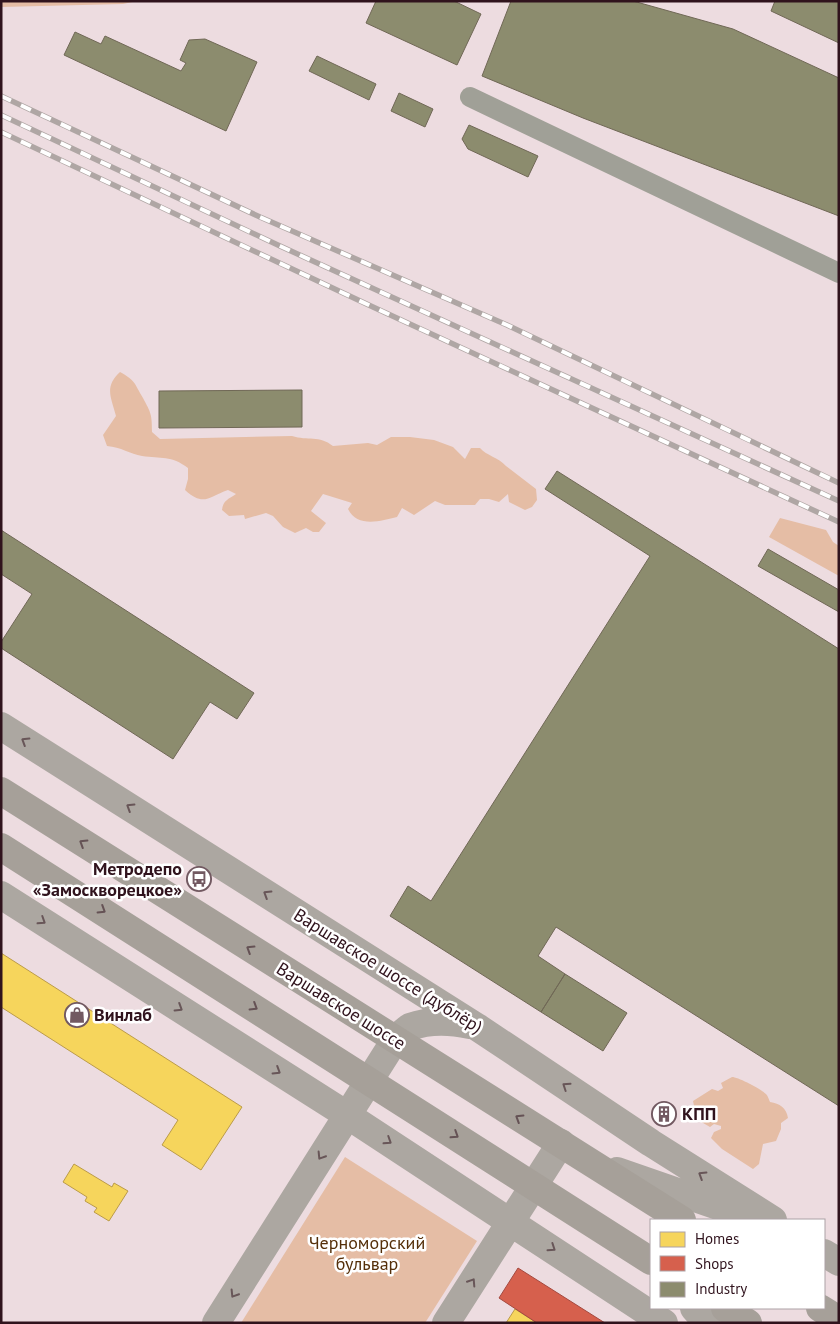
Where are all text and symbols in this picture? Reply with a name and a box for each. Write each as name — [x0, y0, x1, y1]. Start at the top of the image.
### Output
one-way arrow — [22, 737, 31, 747]
one-way arrow — [126, 804, 136, 813]
one-way arrow — [80, 840, 89, 850]
place label: Метродепо «Замоскворецкое» — [33, 857, 182, 901]
bus stop icon: Метродепо «Замоскворецкое» — [186, 866, 212, 892]
one-way arrow — [264, 891, 273, 900]
one-way arrow — [96, 904, 105, 914]
street label: Варшавское шоссе (дублёр) — [290, 904, 486, 1038]
one-way arrow — [37, 915, 46, 924]
one-way arrow — [247, 946, 256, 955]
street label: Варшавское шоссе — [273, 958, 409, 1054]
one-way arrow — [248, 1001, 257, 1010]
shop icon: Винлаб — [64, 1002, 90, 1028]
one-way arrow — [174, 1002, 183, 1012]
place label: Винлаб — [94, 1003, 152, 1026]
one-way arrow — [272, 1064, 281, 1074]
one-way arrow — [562, 1083, 571, 1093]
building icon: КПП — [651, 1101, 677, 1127]
place label: КПП — [682, 1102, 716, 1125]
one-way arrow — [516, 1114, 525, 1124]
one-way arrow — [449, 1129, 458, 1139]
one-way arrow — [382, 1135, 391, 1145]
one-way arrow — [317, 1151, 327, 1160]
one-way arrow — [698, 1172, 707, 1182]
legend — [650, 1219, 825, 1309]
text: Homes — [695, 1229, 739, 1248]
park label: Черноморский бульвар — [309, 1231, 425, 1275]
one-way arrow — [546, 1242, 555, 1251]
text: Shops — [695, 1254, 734, 1273]
one-way arrow — [466, 1278, 475, 1287]
text: Industry — [695, 1279, 747, 1298]
one-way arrow — [231, 1288, 241, 1297]

